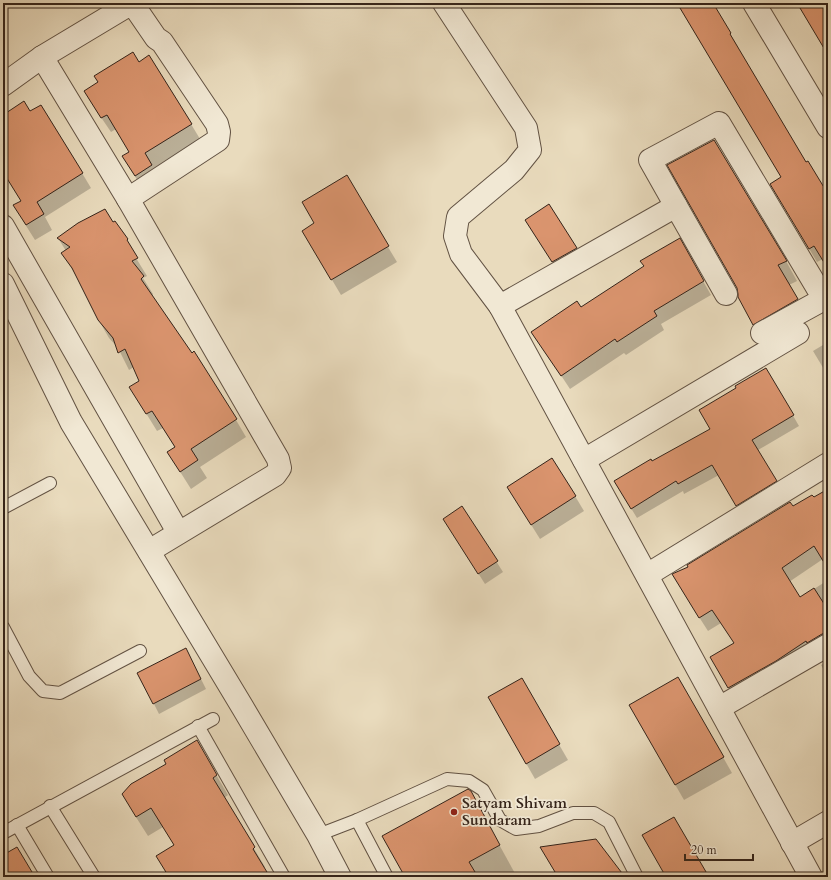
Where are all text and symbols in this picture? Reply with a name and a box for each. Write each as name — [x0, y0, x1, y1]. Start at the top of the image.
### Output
place label: Satyam Shivam Sundaram — [462, 793, 567, 830]
marker: Satyam Shivam Sundaram — [449, 807, 459, 817]
scale bar — [685, 836, 753, 862]
text: 20 m — [691, 842, 718, 858]

